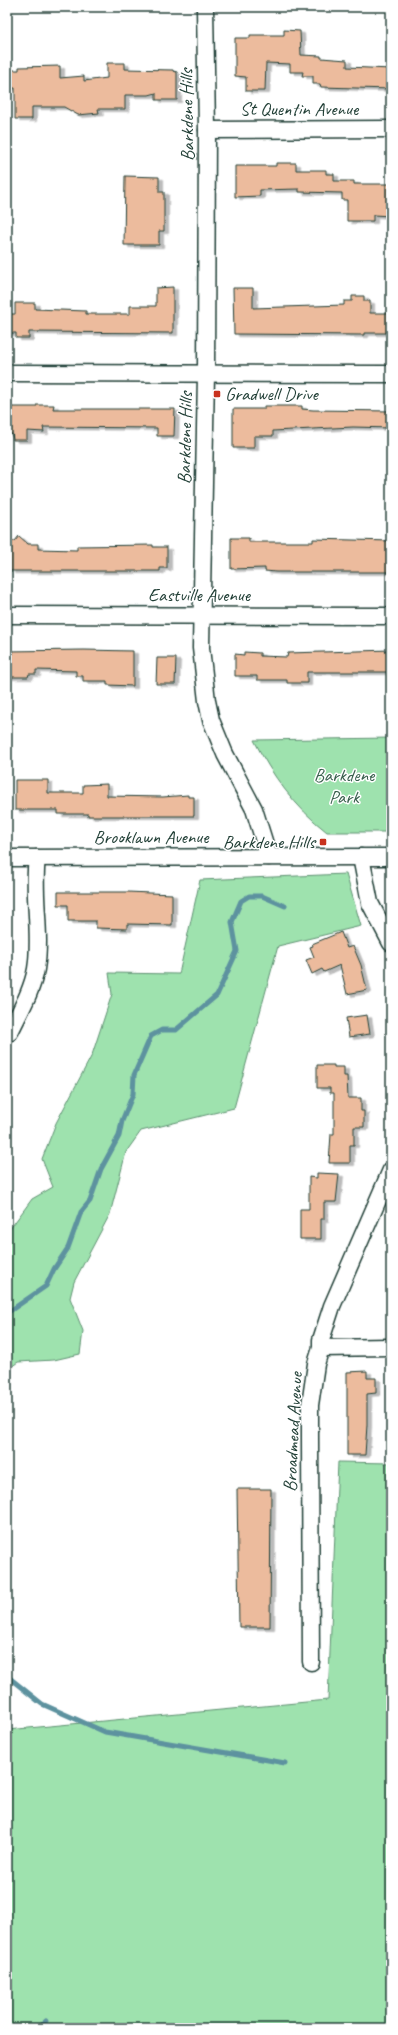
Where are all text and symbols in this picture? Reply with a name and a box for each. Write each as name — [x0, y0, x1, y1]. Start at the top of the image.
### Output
street label: Barkdene Hills — [174, 66, 200, 161]
street label: St Quentin Avenue — [240, 97, 360, 121]
place label: Gradwell Drive — [225, 382, 319, 406]
street label: Barkdene Hills — [172, 389, 198, 484]
marker: Gradwell Drive — [212, 389, 222, 399]
street label: Eastville Avenue — [148, 583, 252, 607]
park label: Barkdene Park — [314, 763, 376, 809]
street label: Brooklawn Avenue — [94, 825, 210, 849]
place label: Barkdene Hills — [223, 830, 318, 854]
marker: Barkdene Hills — [318, 837, 328, 847]
street label: Broadmead Avenue — [278, 1370, 308, 1492]

